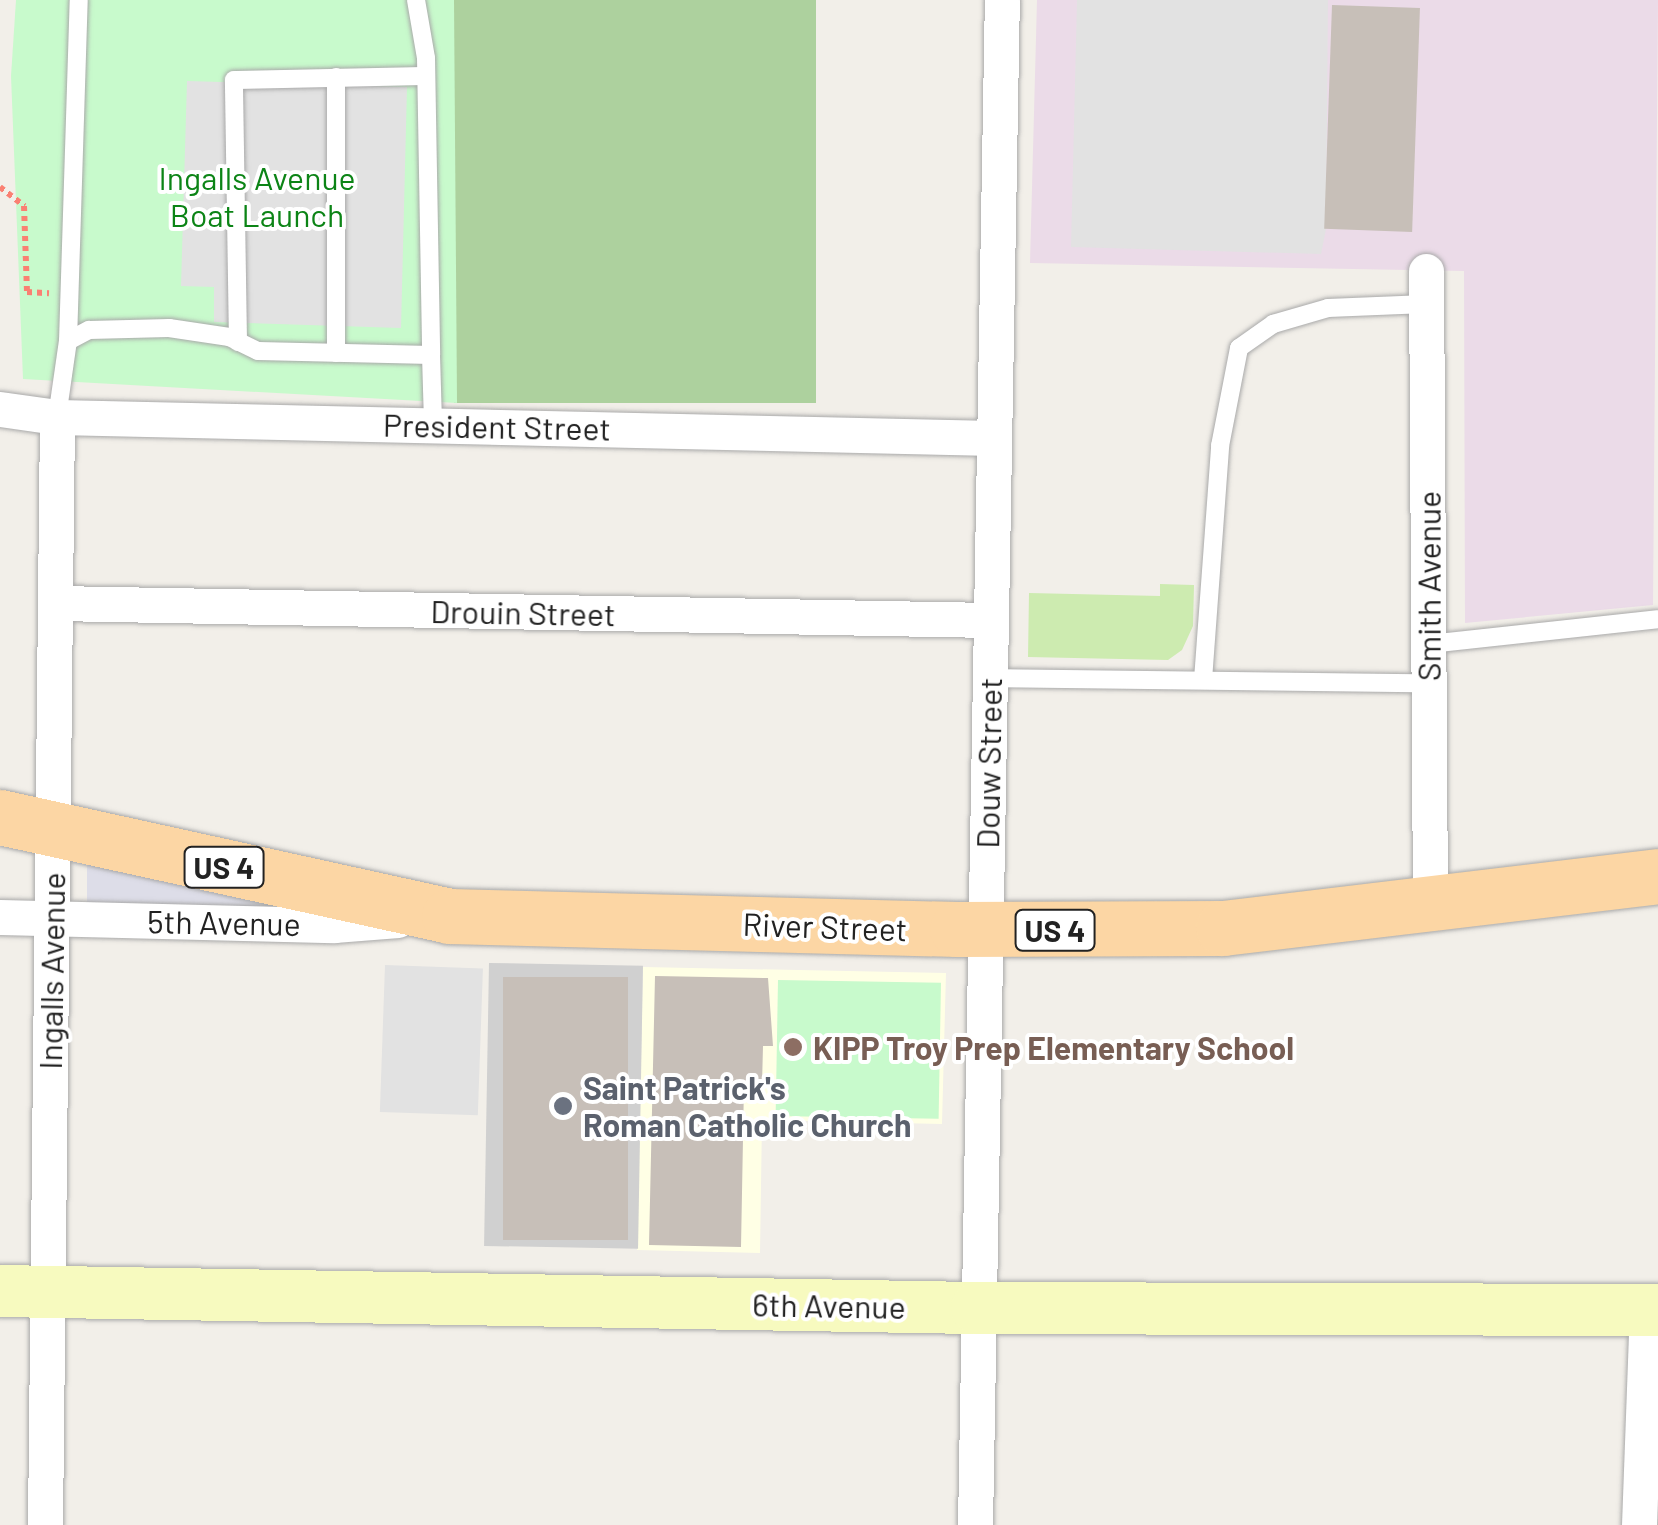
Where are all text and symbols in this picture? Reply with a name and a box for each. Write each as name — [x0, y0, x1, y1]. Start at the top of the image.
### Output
park label: Ingalls Avenue Boat Launch — [158, 159, 356, 234]
street label: President Street — [383, 405, 611, 447]
street label: Smith Avenue — [1409, 491, 1447, 681]
street label: Drouin Street — [430, 591, 616, 633]
street label: Douw Street — [967, 677, 1009, 849]
road number: US 4 — [182, 842, 266, 892]
street label: Ingalls Avenue — [30, 872, 72, 1070]
street label: 5th Avenue — [147, 901, 301, 943]
street label: River Street — [742, 904, 908, 948]
road number: US 4 — [1012, 905, 1098, 955]
place label: KIPP Troy Prep Elementary School — [813, 1028, 1294, 1066]
marker: KIPP Troy Prep Elementary School — [782, 1036, 804, 1058]
place label: Saint Patrick's Roman Catholic Church — [583, 1069, 912, 1144]
marker: Saint Patrick's Roman Catholic Church — [552, 1095, 574, 1117]
street label: 6th Avenue — [752, 1284, 906, 1326]

